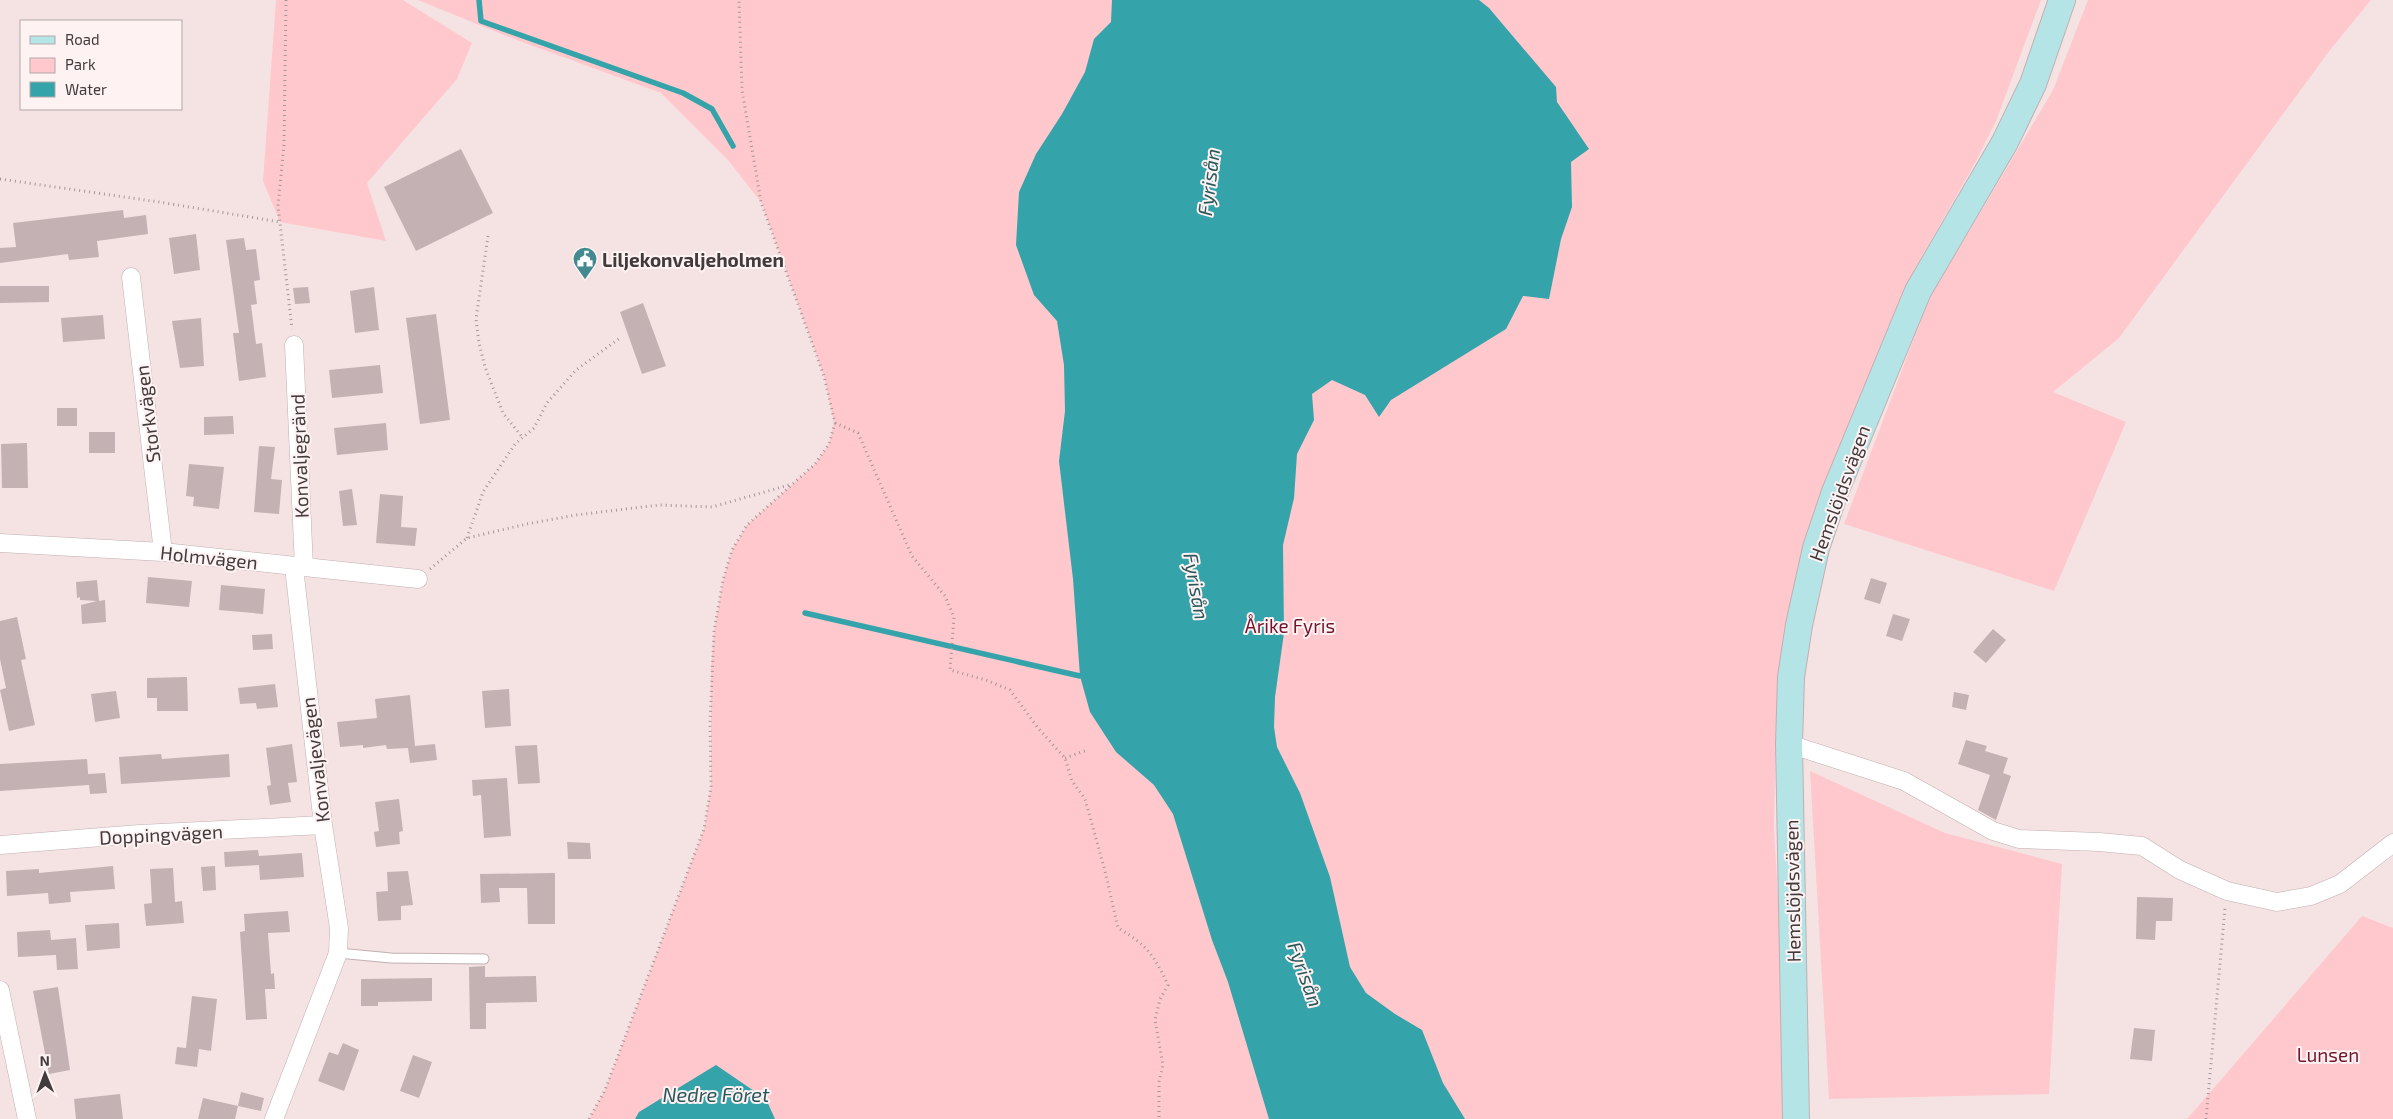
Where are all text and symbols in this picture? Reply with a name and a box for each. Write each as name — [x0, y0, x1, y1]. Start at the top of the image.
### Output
legend — [20, 20, 182, 110]
text: Road — [65, 30, 100, 48]
text: Park — [65, 55, 96, 73]
text: Water — [65, 80, 107, 98]
water label: Fyrisån — [1192, 147, 1225, 217]
public building icon: Liljekonvaljeholmen — [572, 246, 598, 280]
place label: Liljekonvaljeholmen — [602, 248, 784, 271]
street label: Storkvägen — [130, 364, 164, 464]
street label: Konvaljegränd — [285, 393, 313, 519]
street label: Hemslöjdsvägen — [1804, 422, 1874, 564]
street label: Holmvägen — [159, 540, 259, 574]
water label: Fyrisån — [1178, 551, 1215, 622]
park label: Årike Fyris — [1245, 614, 1335, 637]
street label: Konvaljevägen — [296, 696, 334, 824]
street label: Doppingvägen — [98, 819, 224, 849]
street label: Hemslöjdsvägen — [1779, 819, 1805, 963]
water label: Fyrisån — [1282, 938, 1329, 1010]
park label: Lunsen — [2297, 1043, 2359, 1066]
north arrow — [20, 1049, 70, 1099]
text: N — [40, 1052, 50, 1069]
water label: Nedre Föret — [662, 1082, 770, 1106]

